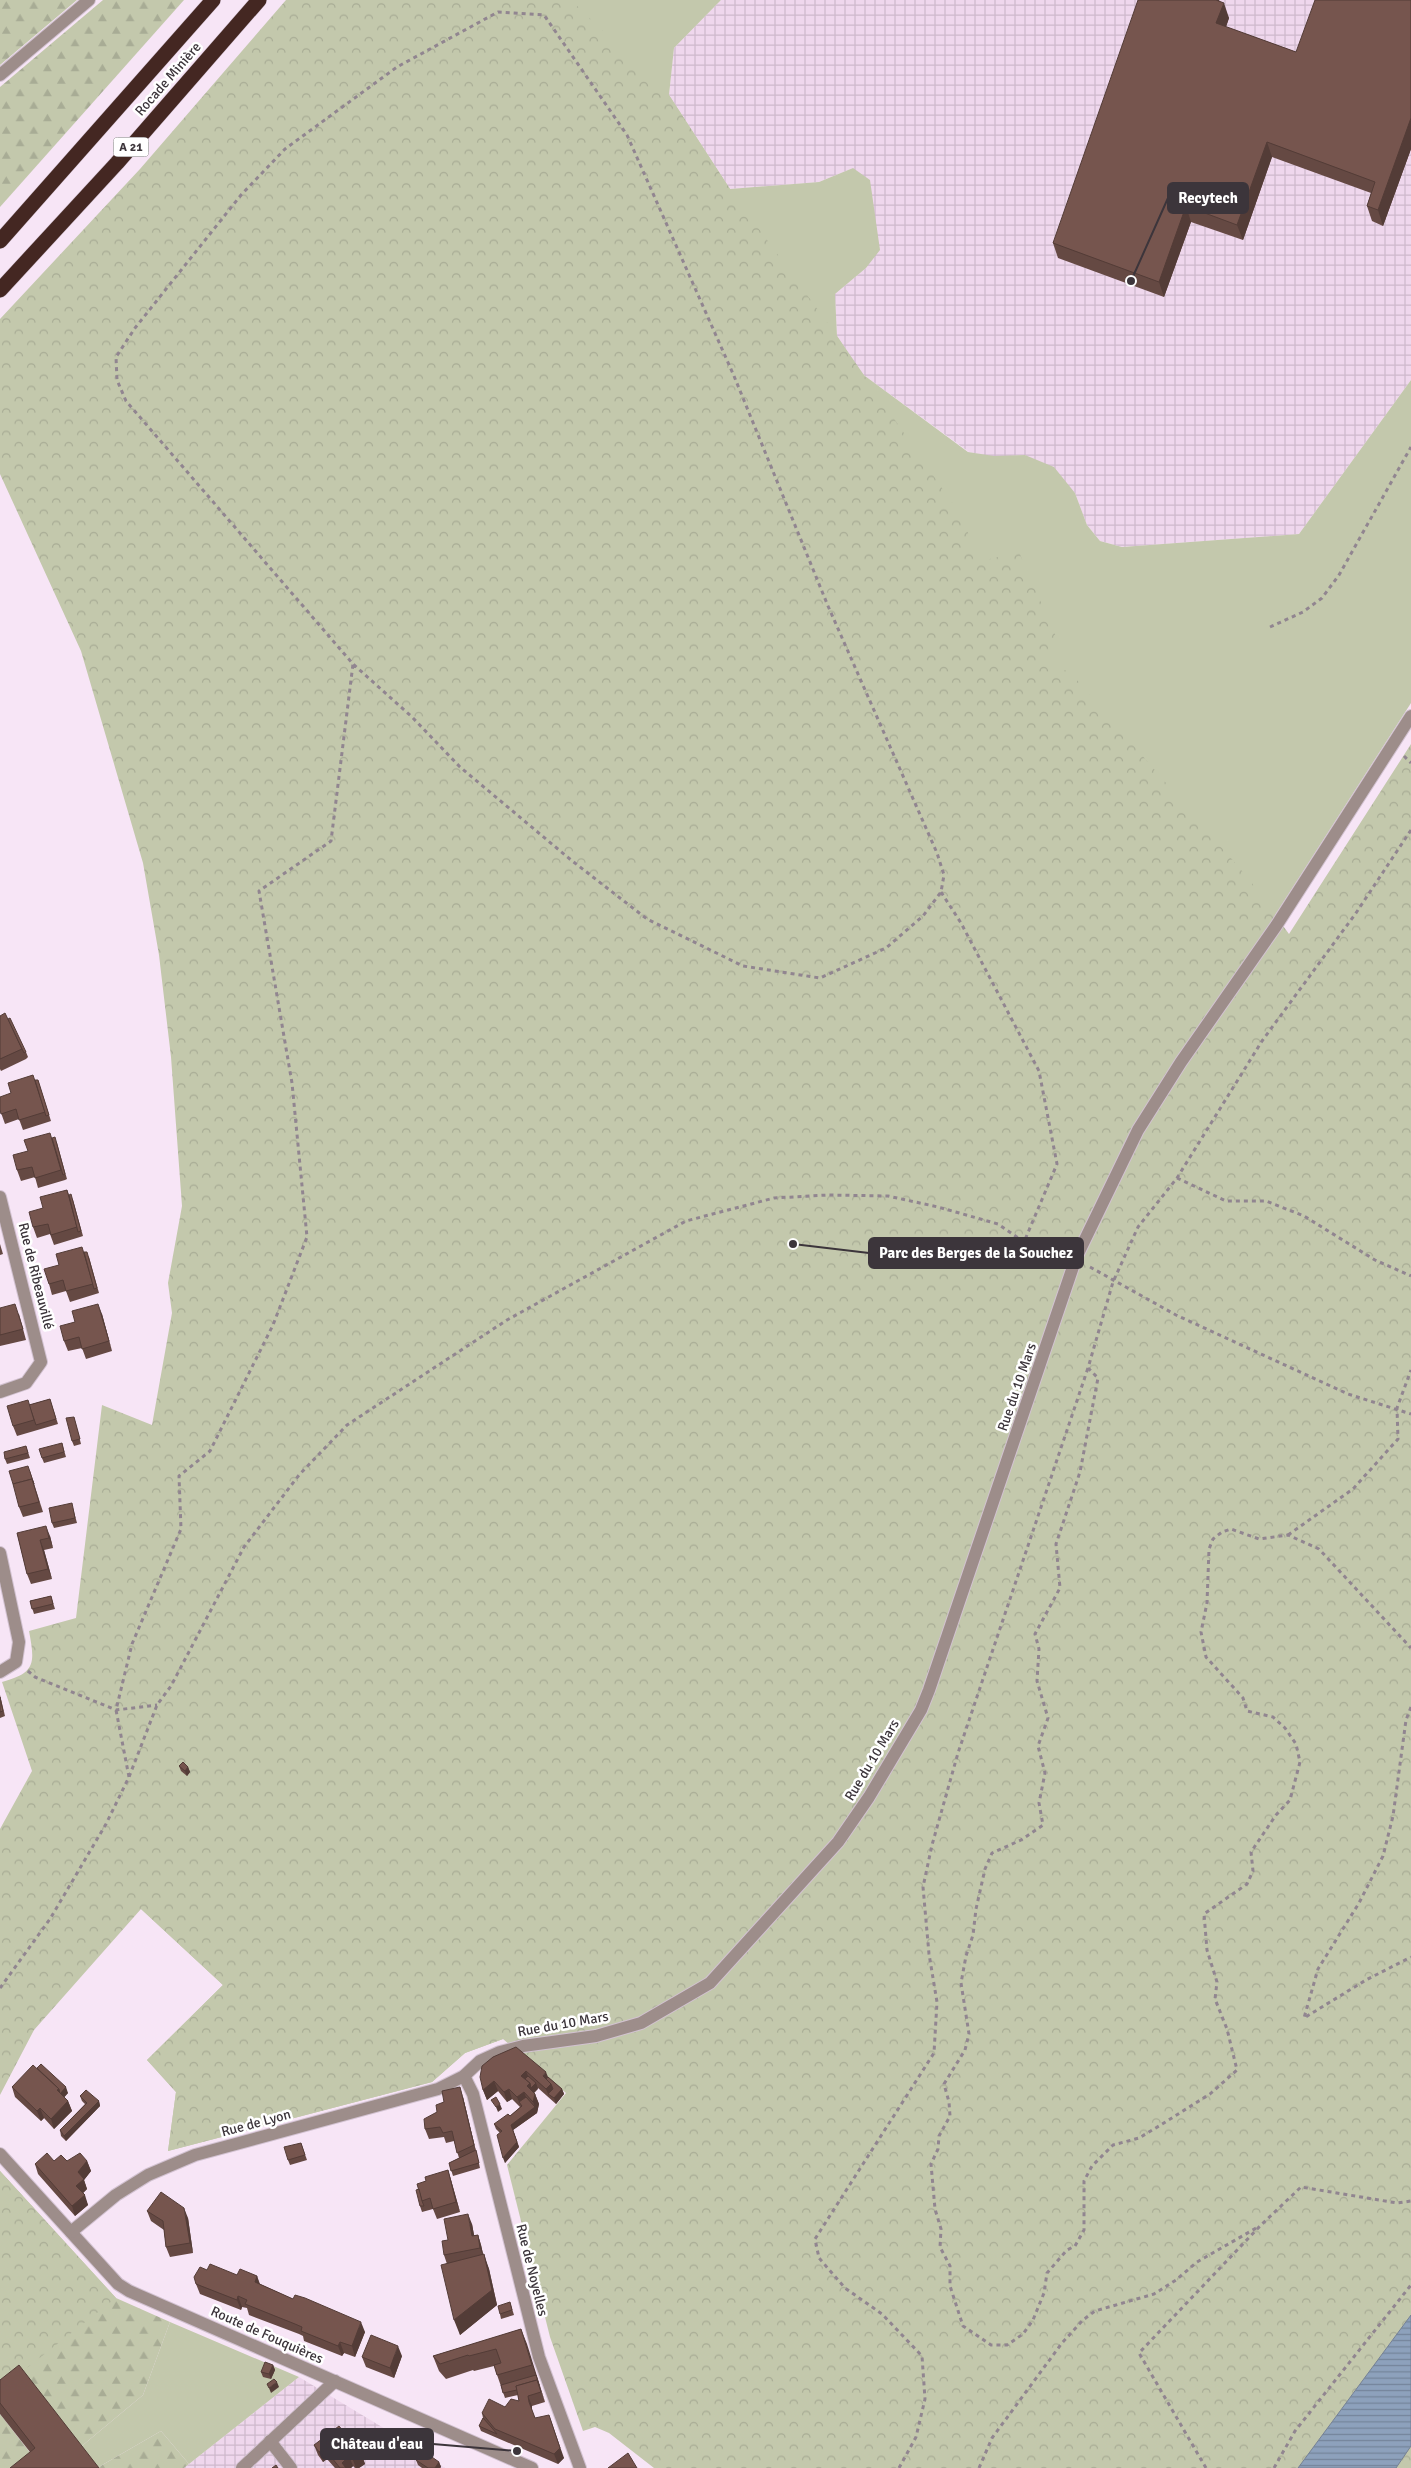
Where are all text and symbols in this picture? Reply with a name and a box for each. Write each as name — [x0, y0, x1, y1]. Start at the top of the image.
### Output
street label: Rocade Minière — [131, 39, 205, 119]
road number: A 21 — [114, 138, 148, 156]
callout: Recytech — [1168, 183, 1248, 213]
text: Recytech — [1178, 189, 1238, 207]
street label: Rue de Ribeauvillé — [14, 1221, 58, 1331]
callout: Parc des Berges de la Souchez — [869, 1238, 1083, 1268]
text: Parc des Berges de la Souchez — [879, 1244, 1073, 1262]
street label: Rue du 10 Mars — [994, 1341, 1040, 1433]
street label: Rue du 10 Mars — [841, 1716, 903, 1804]
street label: Rue du 10 Mars — [516, 2008, 610, 2040]
street label: Rue de Lyon — [219, 2106, 293, 2140]
street label: Rue de Noyelles — [512, 2222, 552, 2318]
street label: Route de Fouquières — [208, 2303, 326, 2367]
callout: Château d'eau — [321, 2429, 433, 2459]
text: Château d'eau — [331, 2435, 423, 2453]

